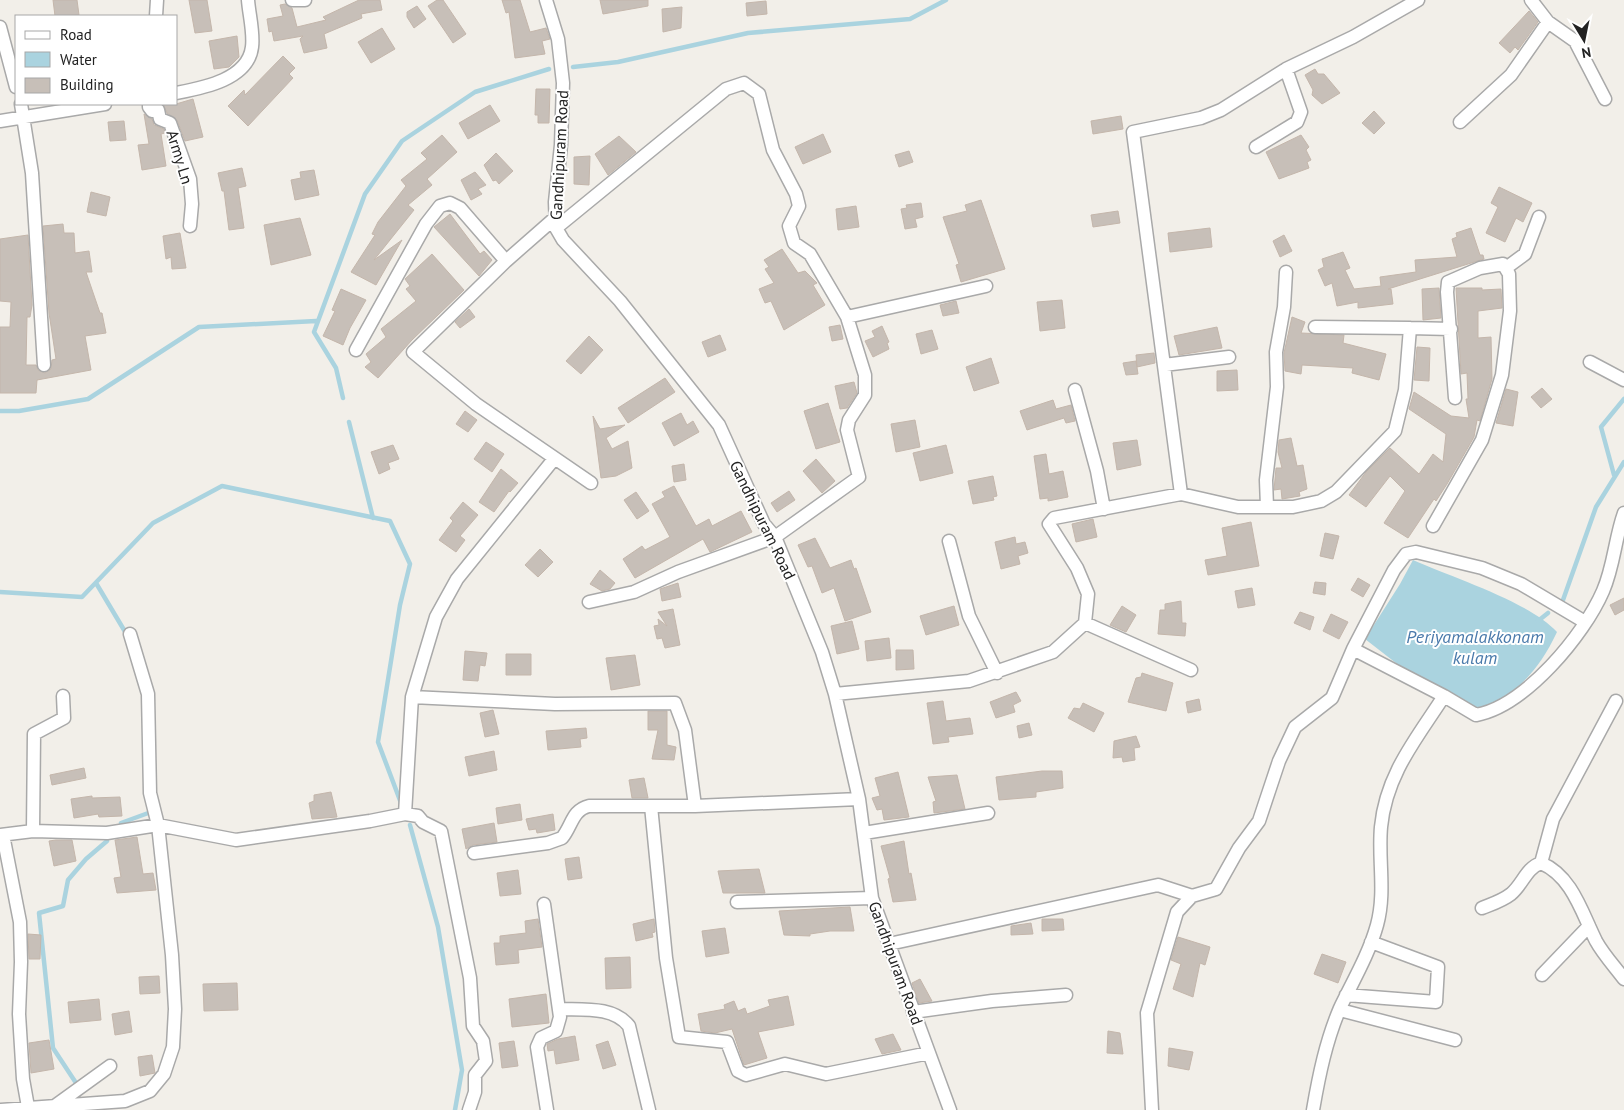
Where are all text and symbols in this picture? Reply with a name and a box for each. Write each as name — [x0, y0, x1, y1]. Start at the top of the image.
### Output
legend — [15, 15, 178, 105]
north arrow — [1559, 15, 1609, 65]
text: Road — [60, 25, 92, 44]
text: N — [1580, 43, 1592, 62]
text: Water — [60, 50, 97, 69]
text: Building — [60, 75, 114, 94]
street label: Gandhipuram Road — [546, 90, 572, 220]
street label: Army Ln — [162, 127, 198, 187]
street label: Gandhipuram Road — [726, 457, 800, 583]
water label: Periyamalakkonam kulam — [1406, 625, 1544, 669]
street label: Gandhipuram Road — [864, 899, 928, 1027]

